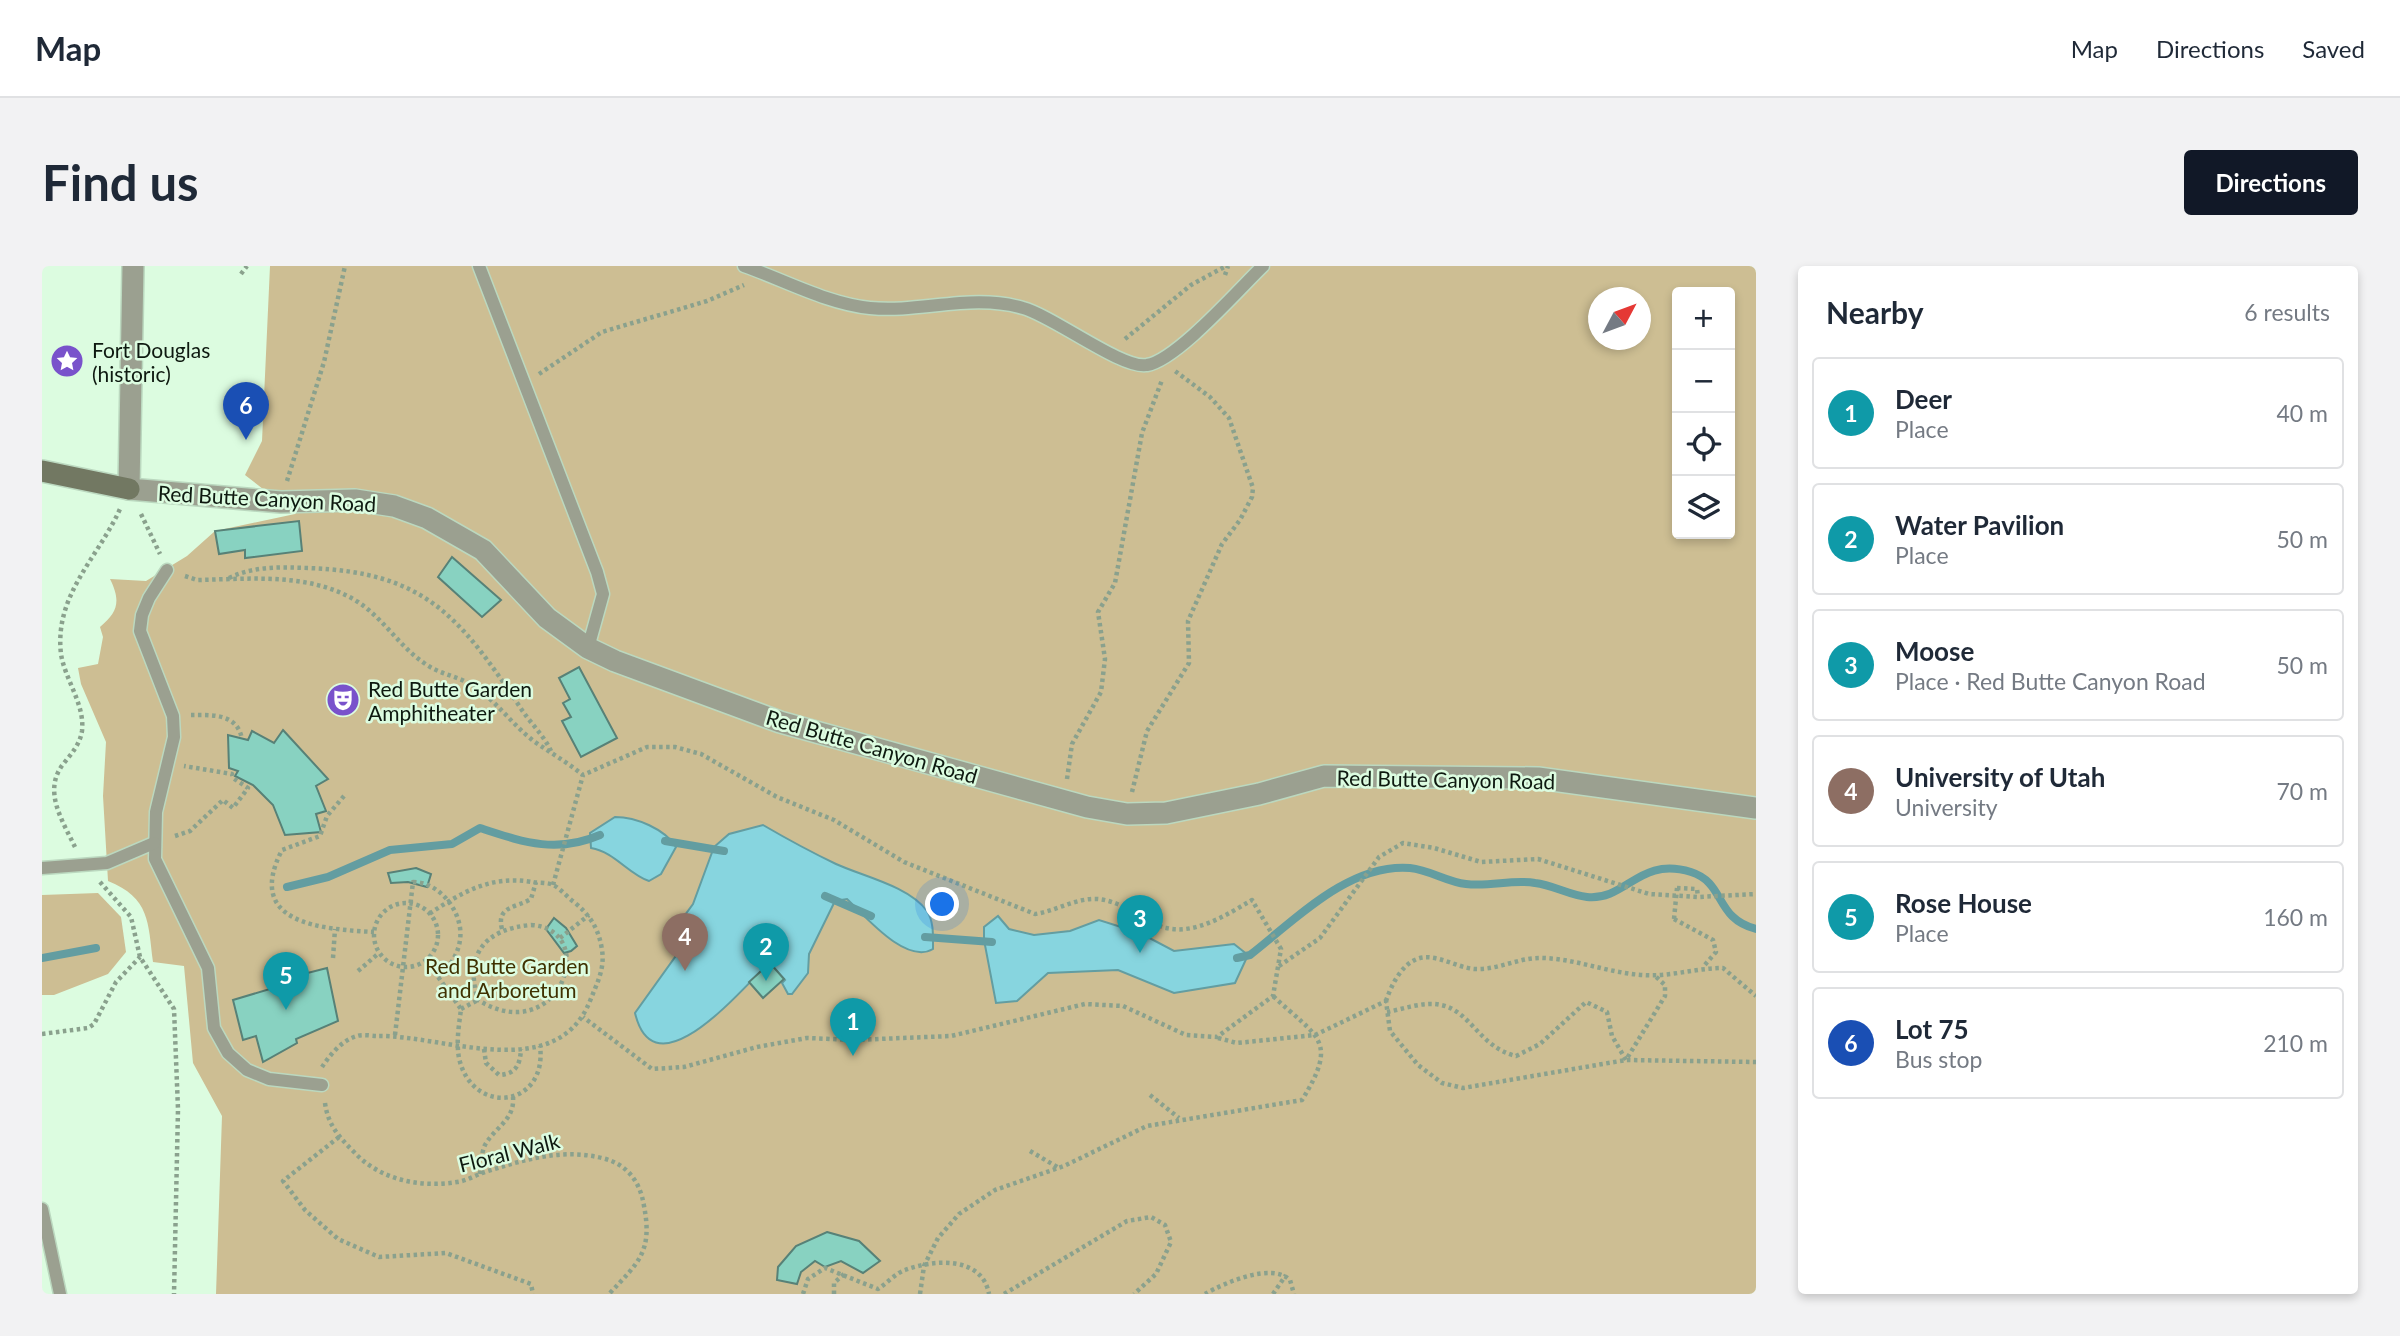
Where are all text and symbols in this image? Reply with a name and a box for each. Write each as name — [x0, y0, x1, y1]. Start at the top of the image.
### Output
text: Map — [35, 28, 101, 68]
text: Map — [2071, 34, 2118, 63]
text: Directions — [2156, 34, 2264, 63]
text: Saved — [2302, 34, 2365, 63]
button: Directions — [2184, 150, 2358, 215]
text: Find us — [42, 153, 199, 211]
north arrow — [1588, 287, 1651, 350]
map controls — [1672, 287, 1735, 539]
button: + — [1672, 287, 1735, 350]
text: Nearby — [1826, 294, 1924, 330]
text: 6 results — [2244, 298, 2330, 326]
place label: Fort Douglas (historic) — [92, 337, 210, 386]
place icon: Fort Douglas (historic) — [48, 342, 86, 380]
button: − — [1672, 350, 1735, 413]
pin: 6 — [223, 382, 269, 440]
text: Deer — [1895, 383, 1952, 415]
text: 1 — [1844, 399, 1858, 427]
text: 40 m — [2277, 399, 2328, 427]
button: locate — [1672, 413, 1735, 476]
text: Place — [1895, 415, 1949, 443]
button: layers — [1672, 476, 1735, 539]
street label: Red Butte Canyon Road — [157, 480, 377, 516]
text: Water Pavilion — [1895, 509, 2064, 541]
text: 2 — [1844, 525, 1858, 553]
text: 50 m — [2277, 525, 2328, 553]
text: Place — [1895, 541, 1949, 569]
text: Moose — [1895, 635, 1974, 667]
text: 3 — [1844, 651, 1858, 679]
text: 50 m — [2277, 651, 2328, 679]
text: Place · Red Butte Canyon Road — [1895, 667, 2206, 695]
place label: Red Butte Garden Amphitheater — [368, 676, 532, 725]
theatre icon: Red Butte Garden Amphitheater — [324, 681, 362, 719]
street label: Red Butte Canyon Road — [764, 704, 980, 788]
text: University of Utah — [1895, 761, 2105, 793]
street label: Red Butte Canyon Road — [1337, 765, 1555, 793]
text: 4 — [1844, 777, 1858, 805]
text: 70 m — [2277, 777, 2328, 805]
text: University — [1895, 793, 1998, 821]
your location — [925, 887, 959, 921]
text: Rose House — [1895, 887, 2032, 919]
pin: 3 — [1117, 895, 1163, 953]
text: 5 — [1844, 903, 1858, 931]
text: 160 m — [2263, 903, 2328, 931]
pin: 4 — [662, 913, 708, 971]
text: Place — [1895, 919, 1949, 947]
pin: 2 — [743, 923, 789, 981]
pin: 5 — [263, 952, 309, 1010]
park label: Red Butte Garden and Arboretum — [425, 953, 589, 1002]
pin: 1 — [830, 998, 876, 1056]
text: Lot 75 — [1895, 1013, 1969, 1045]
text: 6 — [1844, 1029, 1858, 1057]
text: 210 m — [2263, 1029, 2328, 1057]
text: Bus stop — [1895, 1045, 1982, 1073]
street label: Floral Walk — [456, 1127, 562, 1177]

